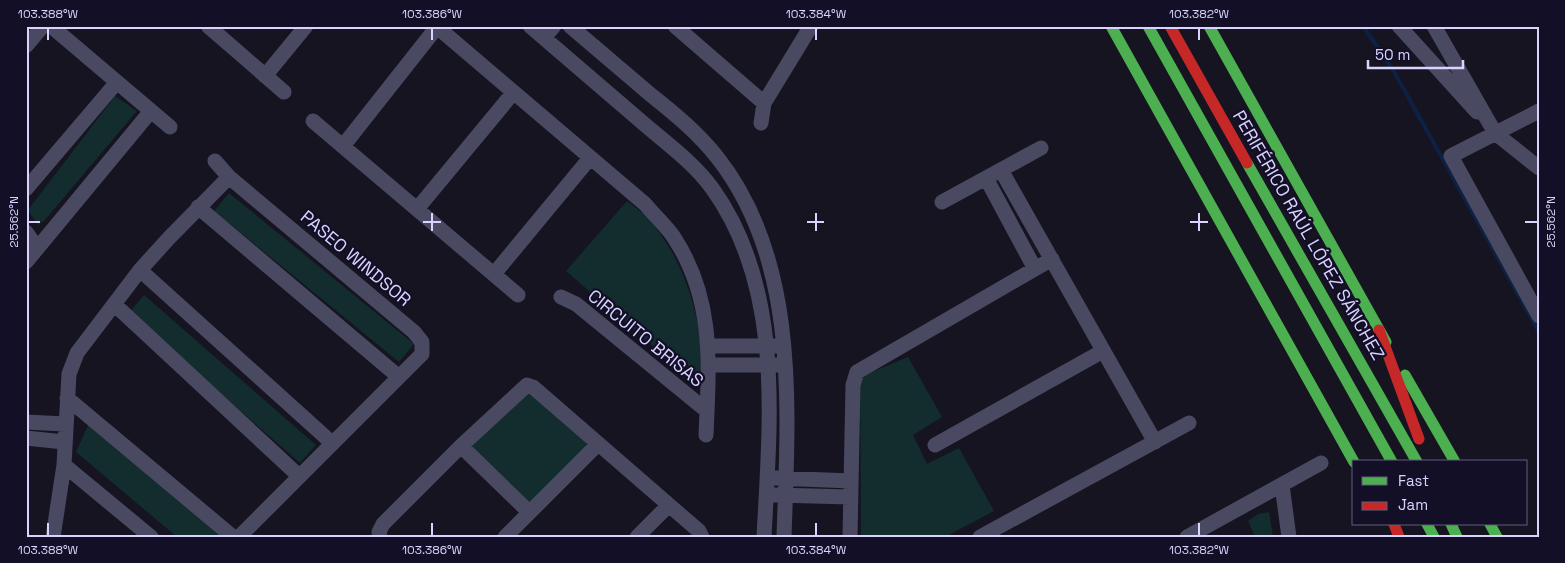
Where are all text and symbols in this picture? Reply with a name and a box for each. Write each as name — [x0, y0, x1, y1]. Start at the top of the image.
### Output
text: 103.388°W — [18, 6, 79, 22]
text: 103.386°W — [402, 6, 463, 22]
text: 103.384°W — [786, 6, 847, 22]
text: 103.382°W — [1169, 6, 1230, 22]
scale bar — [1368, 38, 1462, 70]
text: 50 m — [1375, 45, 1410, 64]
street label: PERIFÉRICO RAÚL LÓPEZ SÁNCHEZ — [1228, 106, 1390, 364]
text: 25.562°N — [6, 196, 22, 248]
text: 25.562°N — [1543, 196, 1559, 248]
street label: PASEO WINDSOR — [296, 205, 416, 311]
street label: CIRCUITO BRISAS — [583, 284, 709, 392]
legend — [1352, 460, 1528, 526]
text: Fast — [1398, 471, 1429, 490]
text: Jam — [1398, 495, 1428, 514]
text: 103.388°W — [18, 542, 79, 558]
text: 103.386°W — [402, 542, 463, 558]
text: 103.384°W — [786, 542, 847, 558]
text: 103.382°W — [1169, 542, 1230, 558]

